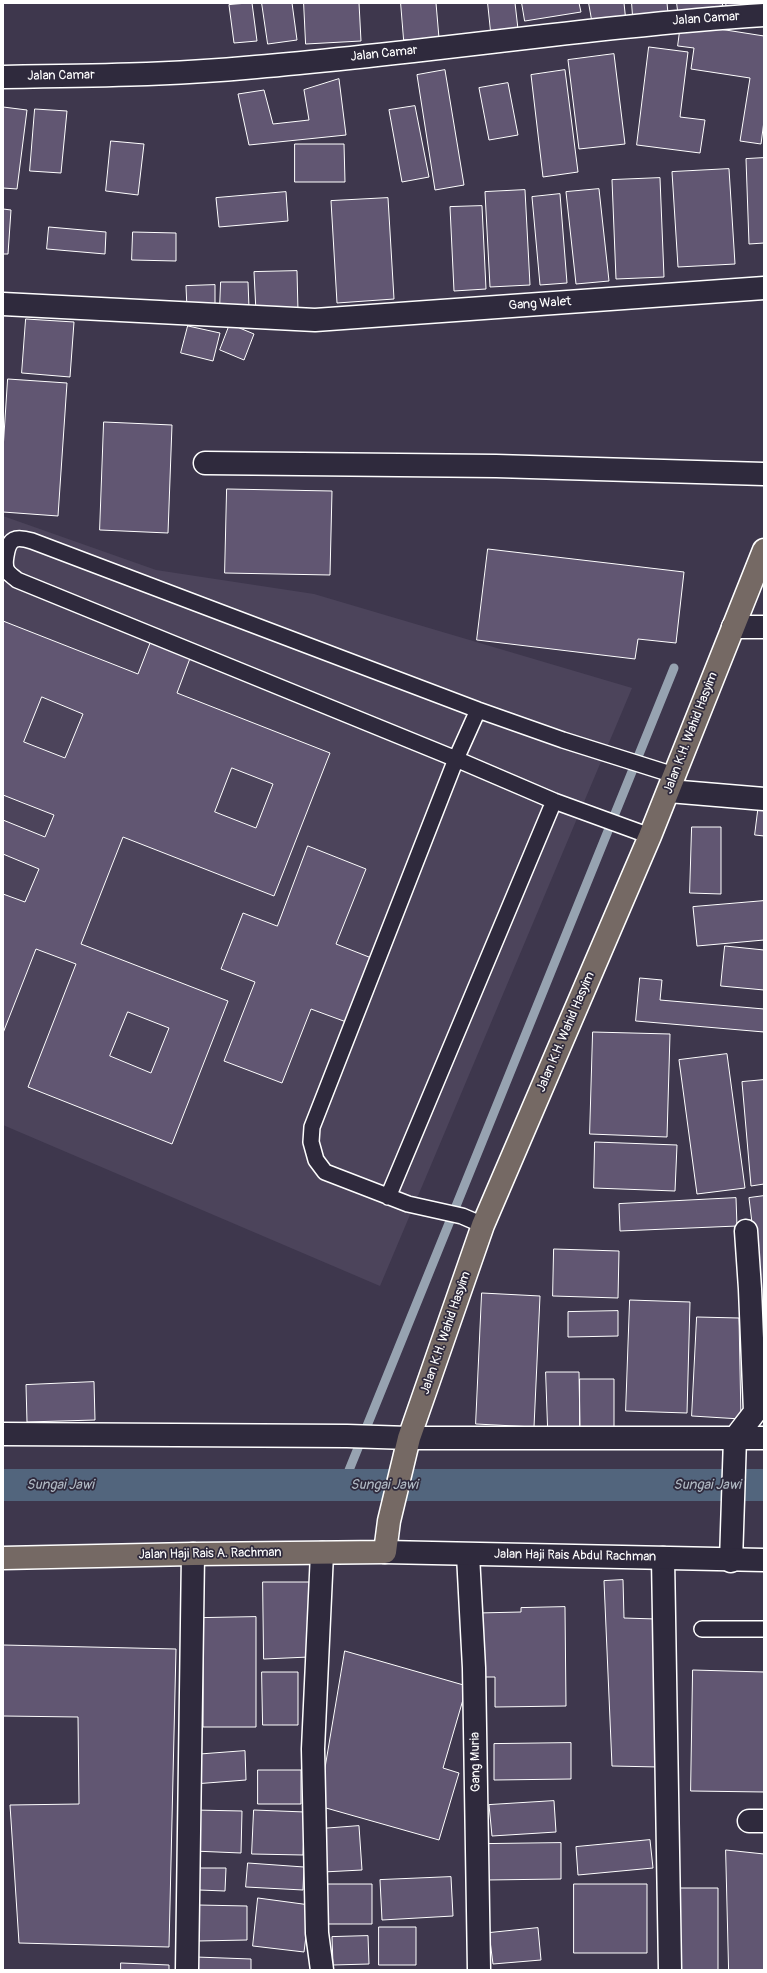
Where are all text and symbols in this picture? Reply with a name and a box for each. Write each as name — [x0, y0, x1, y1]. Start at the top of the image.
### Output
street label: Jalan Camar — [672, 9, 740, 29]
street label: Jalan Camar — [350, 43, 418, 65]
street label: Jalan Camar — [27, 68, 95, 84]
street label: Gang Walet — [508, 294, 572, 314]
street label: Jalan K.H. Wahid Hasyim — [661, 670, 721, 796]
street label: Jalan K.H. Wahid Hasyim — [534, 970, 598, 1094]
street label: Jalan K.H. Wahid Hasyim — [418, 1269, 474, 1397]
water label: Sungai Jawi — [26, 1477, 94, 1493]
water label: Sungai Jawi — [350, 1477, 418, 1493]
water label: Sungai Jawi — [673, 1477, 741, 1493]
street label: Jalan Haji Rais A. Rachman — [138, 1545, 282, 1563]
street label: Jalan Haji Rais Abdul Rachman — [494, 1547, 656, 1565]
street label: Gang Muria — [468, 1732, 484, 1792]

